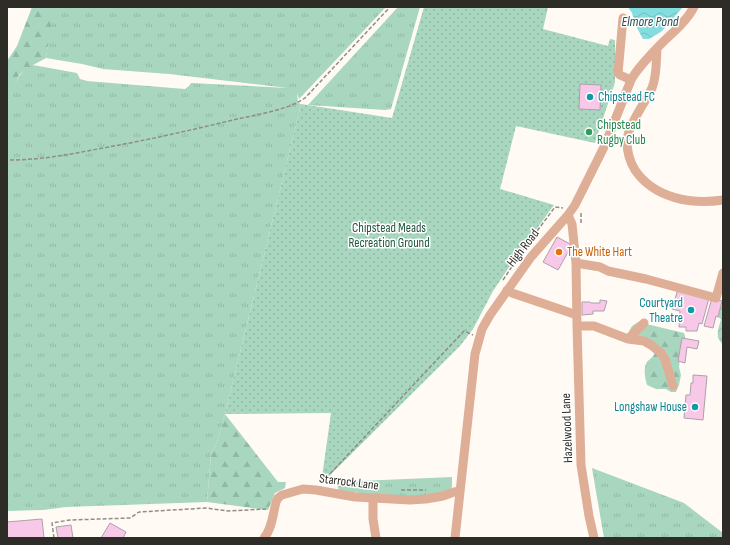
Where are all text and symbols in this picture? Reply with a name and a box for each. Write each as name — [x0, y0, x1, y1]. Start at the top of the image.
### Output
water label: Elmore Pond — [621, 13, 680, 30]
place label: Chipstead FC — [598, 89, 655, 105]
marker: Chipstead FC — [585, 92, 595, 102]
place label: Chipstead Rugby Club — [597, 117, 646, 148]
marker: Chipstead Rugby Club — [584, 127, 594, 137]
park label: Chipstead Meads Recreation Ground — [348, 220, 430, 251]
street label: High Road — [503, 226, 543, 270]
place label: The White Hart — [567, 244, 632, 260]
marker: The White Hart — [554, 247, 564, 257]
place label: Courtyard Theatre — [639, 295, 683, 326]
marker: Courtyard Theatre — [686, 305, 696, 315]
street label: Hazelwood Lane — [558, 393, 576, 463]
place label: Longshaw House — [614, 399, 687, 415]
marker: Longshaw House — [690, 402, 700, 412]
street label: Starrock Lane — [318, 470, 380, 494]

